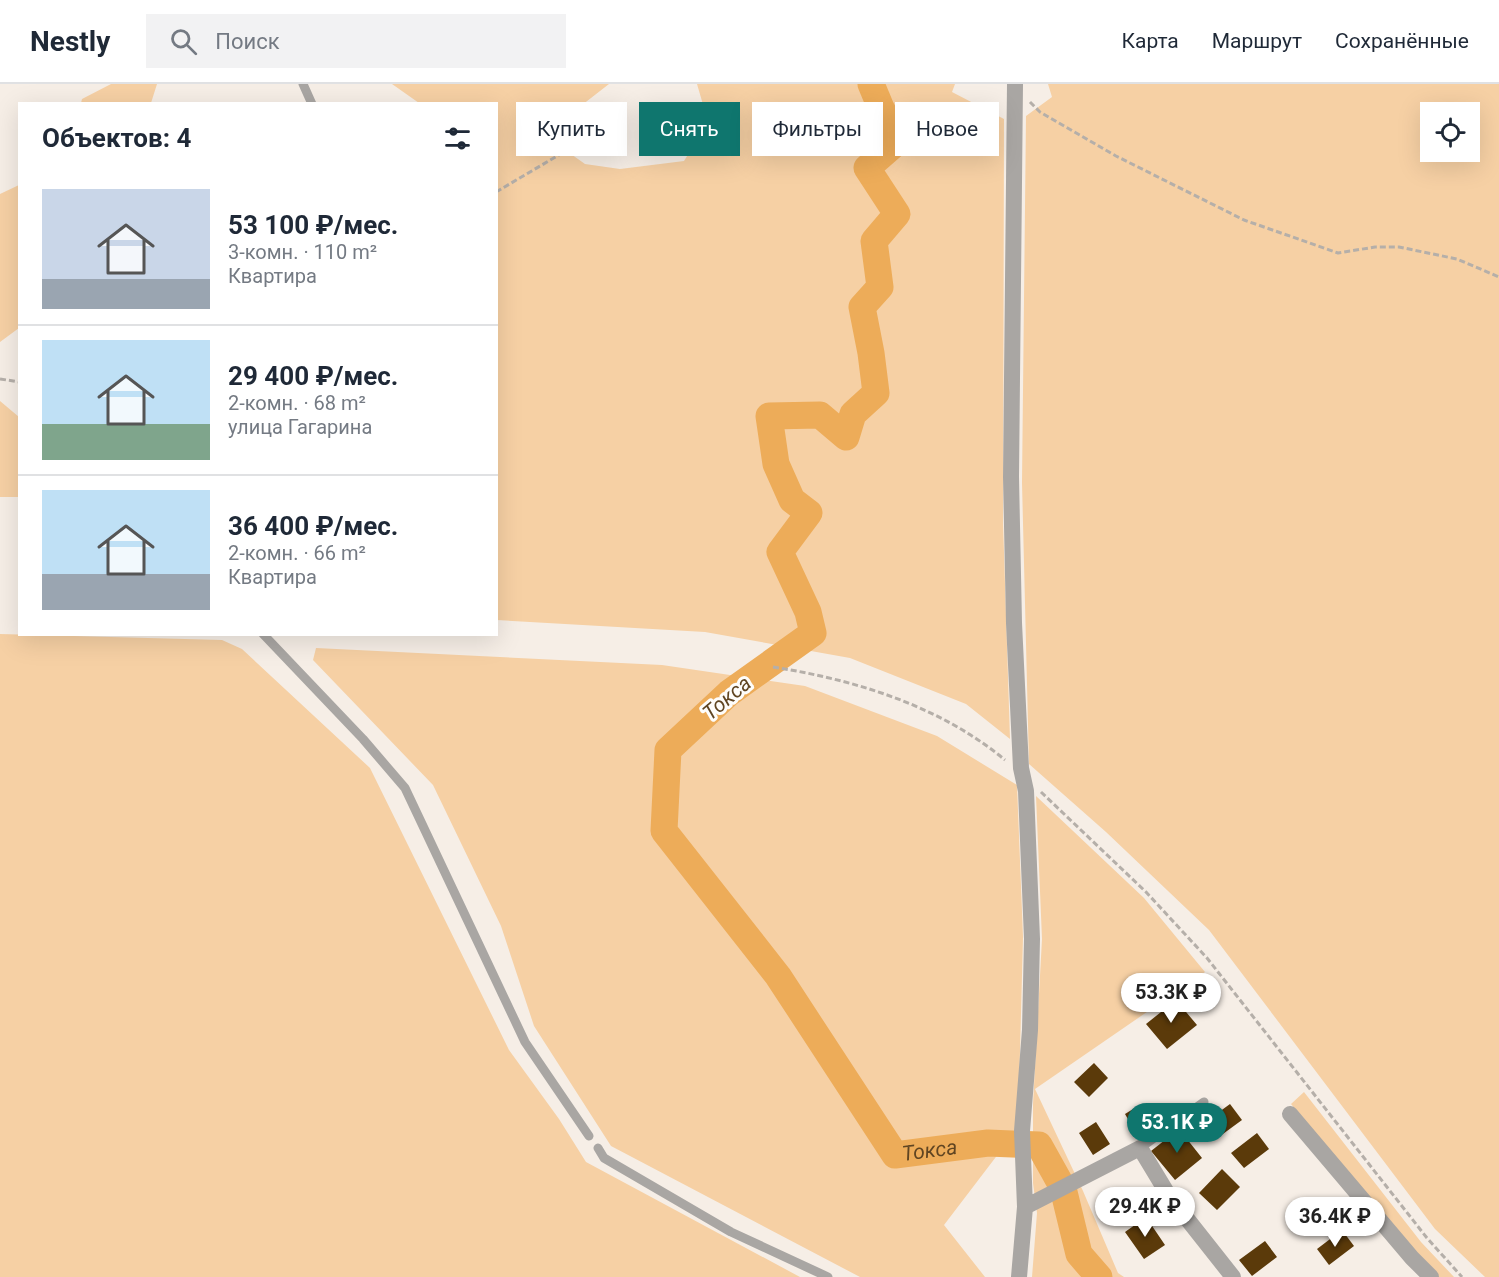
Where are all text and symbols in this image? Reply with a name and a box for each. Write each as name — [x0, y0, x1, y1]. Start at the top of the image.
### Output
search box — [146, 14, 566, 68]
text: Nestly — [30, 25, 110, 58]
icon: search — [167, 25, 200, 58]
text: Поиск — [215, 29, 280, 54]
text: Карта — [1122, 29, 1179, 53]
text: Маршрут — [1212, 29, 1302, 53]
text: Сохранённые — [1335, 29, 1469, 53]
chip: Купить — [516, 102, 627, 156]
chip: Снять — [639, 102, 740, 156]
chip: Фильтры — [752, 102, 883, 156]
chip: Новое — [895, 102, 999, 156]
map controls — [1420, 102, 1480, 162]
button: locate — [1420, 102, 1480, 162]
icon: filters — [441, 122, 474, 155]
text: Объектов: 4 — [42, 123, 191, 153]
text: 53 100 ₽/мес. — [228, 210, 398, 240]
icon: home — [90, 213, 162, 285]
text: 3-комн. · 110 m² — [228, 240, 377, 264]
text: Квартира — [228, 264, 317, 288]
text: 29 400 ₽/мес. — [228, 361, 398, 391]
icon: home — [90, 364, 162, 436]
text: 2-комн. · 68 m² — [228, 391, 366, 415]
text: улица Гагарина — [228, 415, 372, 439]
text: 36 400 ₽/мес. — [228, 511, 398, 541]
icon: home — [90, 514, 162, 586]
text: 2-комн. · 66 m² — [228, 541, 366, 565]
text: Квартира — [228, 565, 317, 589]
water label: Токса — [698, 671, 756, 725]
pin: 53.3K ₽ — [1116, 973, 1226, 1024]
text: 53.3K ₽ — [1135, 980, 1207, 1004]
pin: 53.1K ₽ — [1122, 1103, 1232, 1154]
text: 53.1K ₽ — [1141, 1110, 1213, 1134]
water label: Токса — [901, 1135, 959, 1166]
pin: 29.4K ₽ — [1090, 1187, 1200, 1238]
text: 29.4K ₽ — [1109, 1194, 1181, 1218]
pin: 36.4K ₽ — [1280, 1197, 1390, 1248]
text: 36.4K ₽ — [1299, 1204, 1371, 1228]

